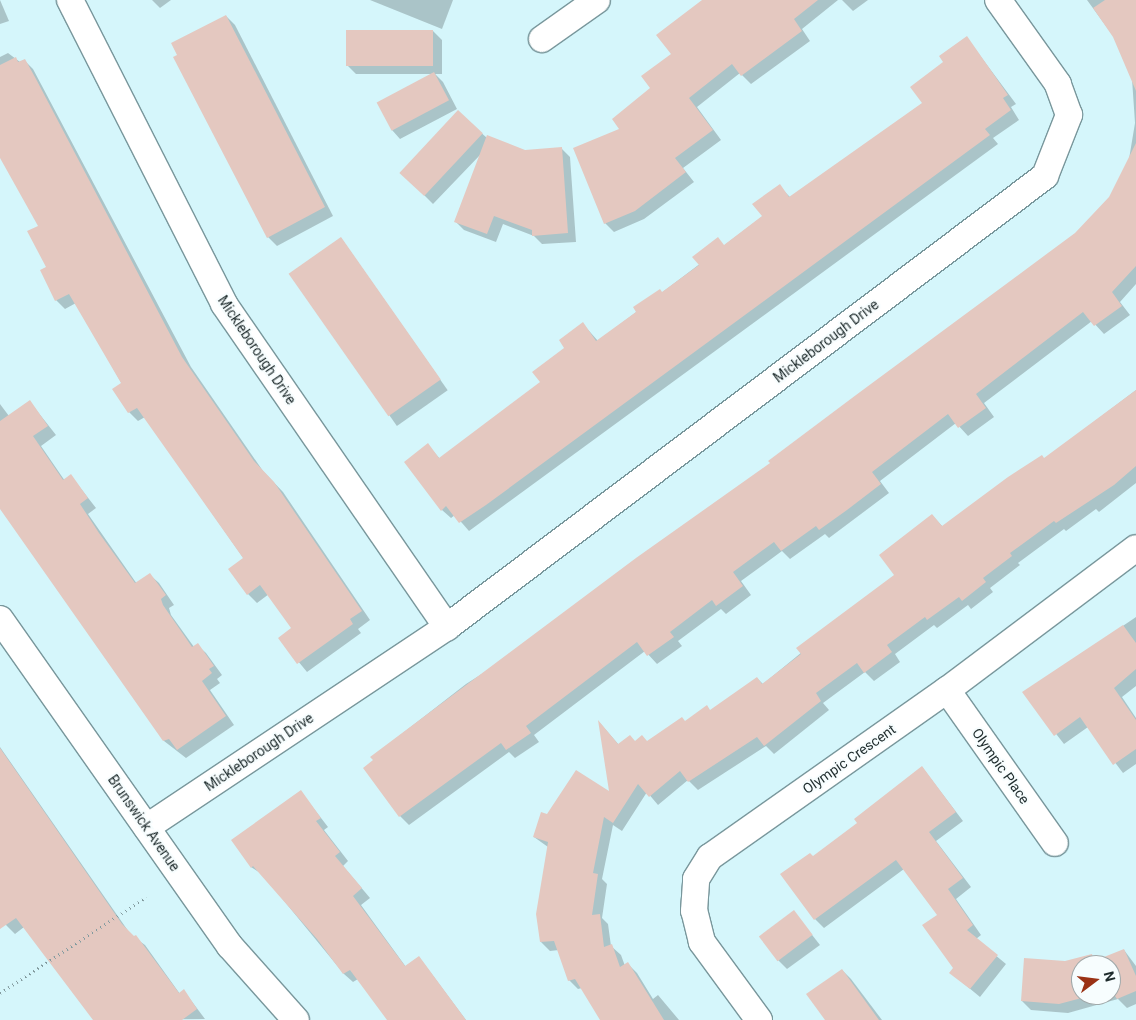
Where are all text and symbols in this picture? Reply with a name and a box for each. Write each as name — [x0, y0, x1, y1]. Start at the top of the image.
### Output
street label: Mickleborough Drive — [214, 292, 300, 408]
street label: Mickleborough Drive — [770, 296, 882, 386]
street label: Mickleborough Drive — [201, 709, 317, 795]
street label: Olympic Crescent — [799, 721, 899, 797]
street label: Olympic Place — [969, 725, 1033, 807]
street label: Brunswick Avenue — [104, 772, 184, 874]
north arrow — [1071, 955, 1121, 1005]
text: N — [1101, 970, 1119, 983]

